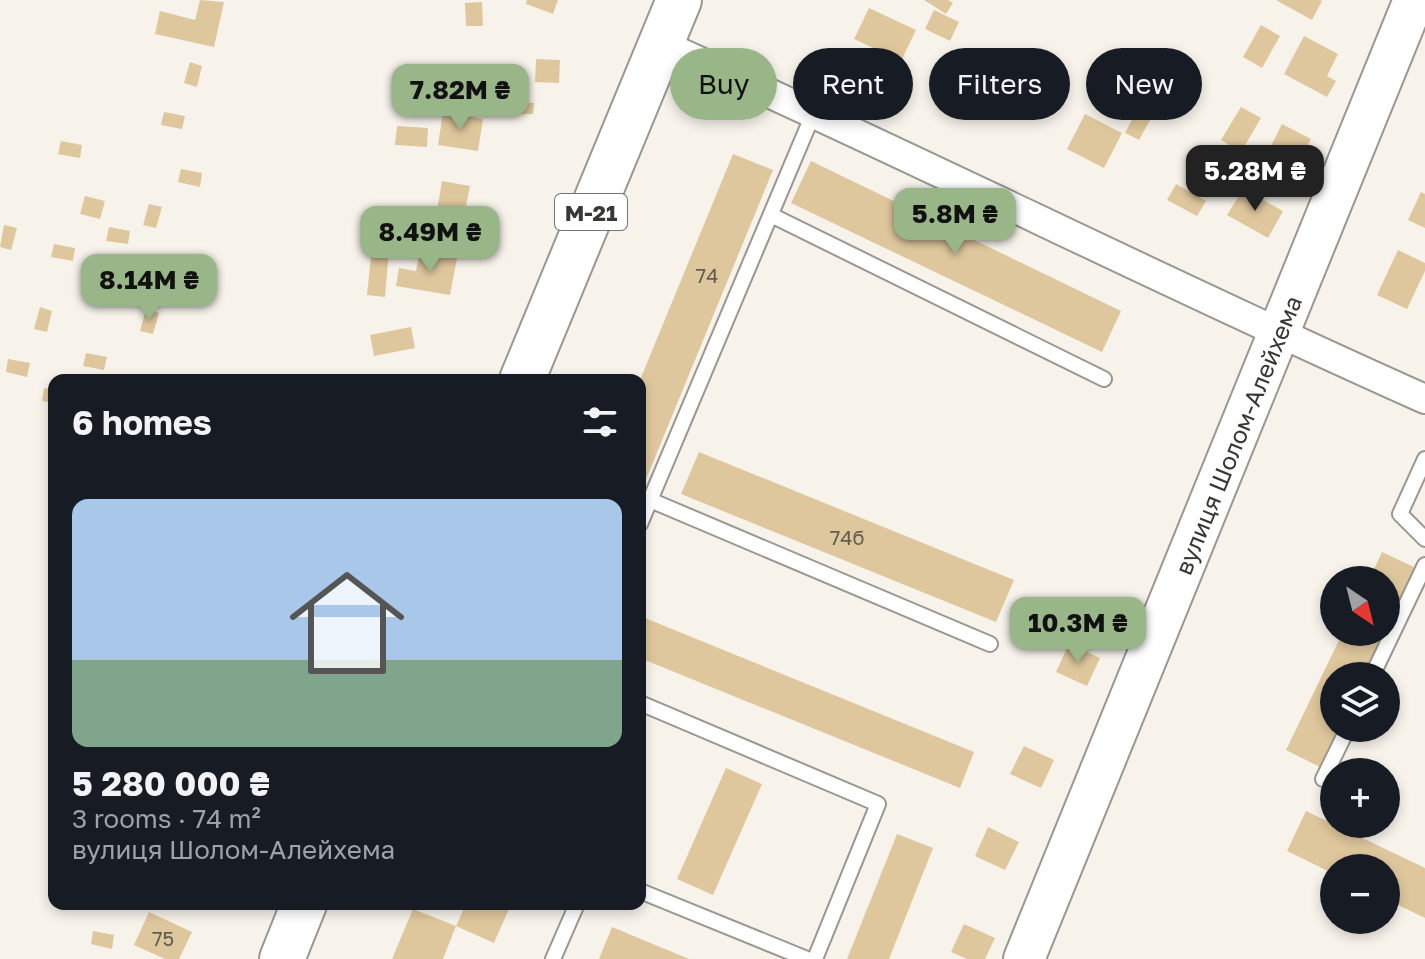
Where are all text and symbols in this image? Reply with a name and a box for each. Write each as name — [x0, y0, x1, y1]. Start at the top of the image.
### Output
chip: Buy — [670, 48, 777, 120]
chip: Rent — [793, 48, 913, 120]
chip: Filters — [929, 48, 1070, 120]
chip: New — [1086, 48, 1202, 120]
pin: 7.82M ₴ — [386, 64, 534, 132]
text: 7.82M ₴ — [410, 74, 510, 105]
pin: 5.28M ₴ — [1181, 145, 1329, 213]
text: 5.28M ₴ — [1204, 155, 1306, 186]
pin: 5.8M ₴ — [890, 188, 1020, 256]
road number: М-21 — [555, 194, 627, 230]
text: 5.8M ₴ — [912, 198, 998, 229]
pin: 8.49M ₴ — [356, 206, 504, 274]
text: 8.49M ₴ — [378, 216, 482, 247]
pin: 8.14M ₴ — [75, 254, 223, 322]
house number: 74 — [696, 263, 718, 287]
text: 8.14M ₴ — [99, 264, 199, 295]
street label: вулиця Шолом-Алейхема — [1168, 291, 1307, 578]
icon: filters — [578, 400, 622, 444]
text: 6 homes — [72, 402, 212, 442]
house number: 74б — [830, 525, 864, 549]
icon: home — [275, 551, 419, 695]
north arrow — [1320, 566, 1400, 646]
map controls — [1320, 566, 1400, 934]
pin: 10.3M ₴ — [1004, 597, 1152, 665]
text: 10.3M ₴ — [1028, 607, 1128, 638]
button: layers — [1320, 662, 1400, 742]
button: + — [1320, 758, 1400, 838]
text: 5 280 000 ₴ — [72, 763, 270, 803]
text: 3 rooms · 74 m² — [72, 803, 261, 834]
text: вулиця Шолом-Алейхема — [72, 834, 395, 865]
button: − — [1320, 854, 1400, 934]
house number: 75 — [152, 926, 174, 950]

